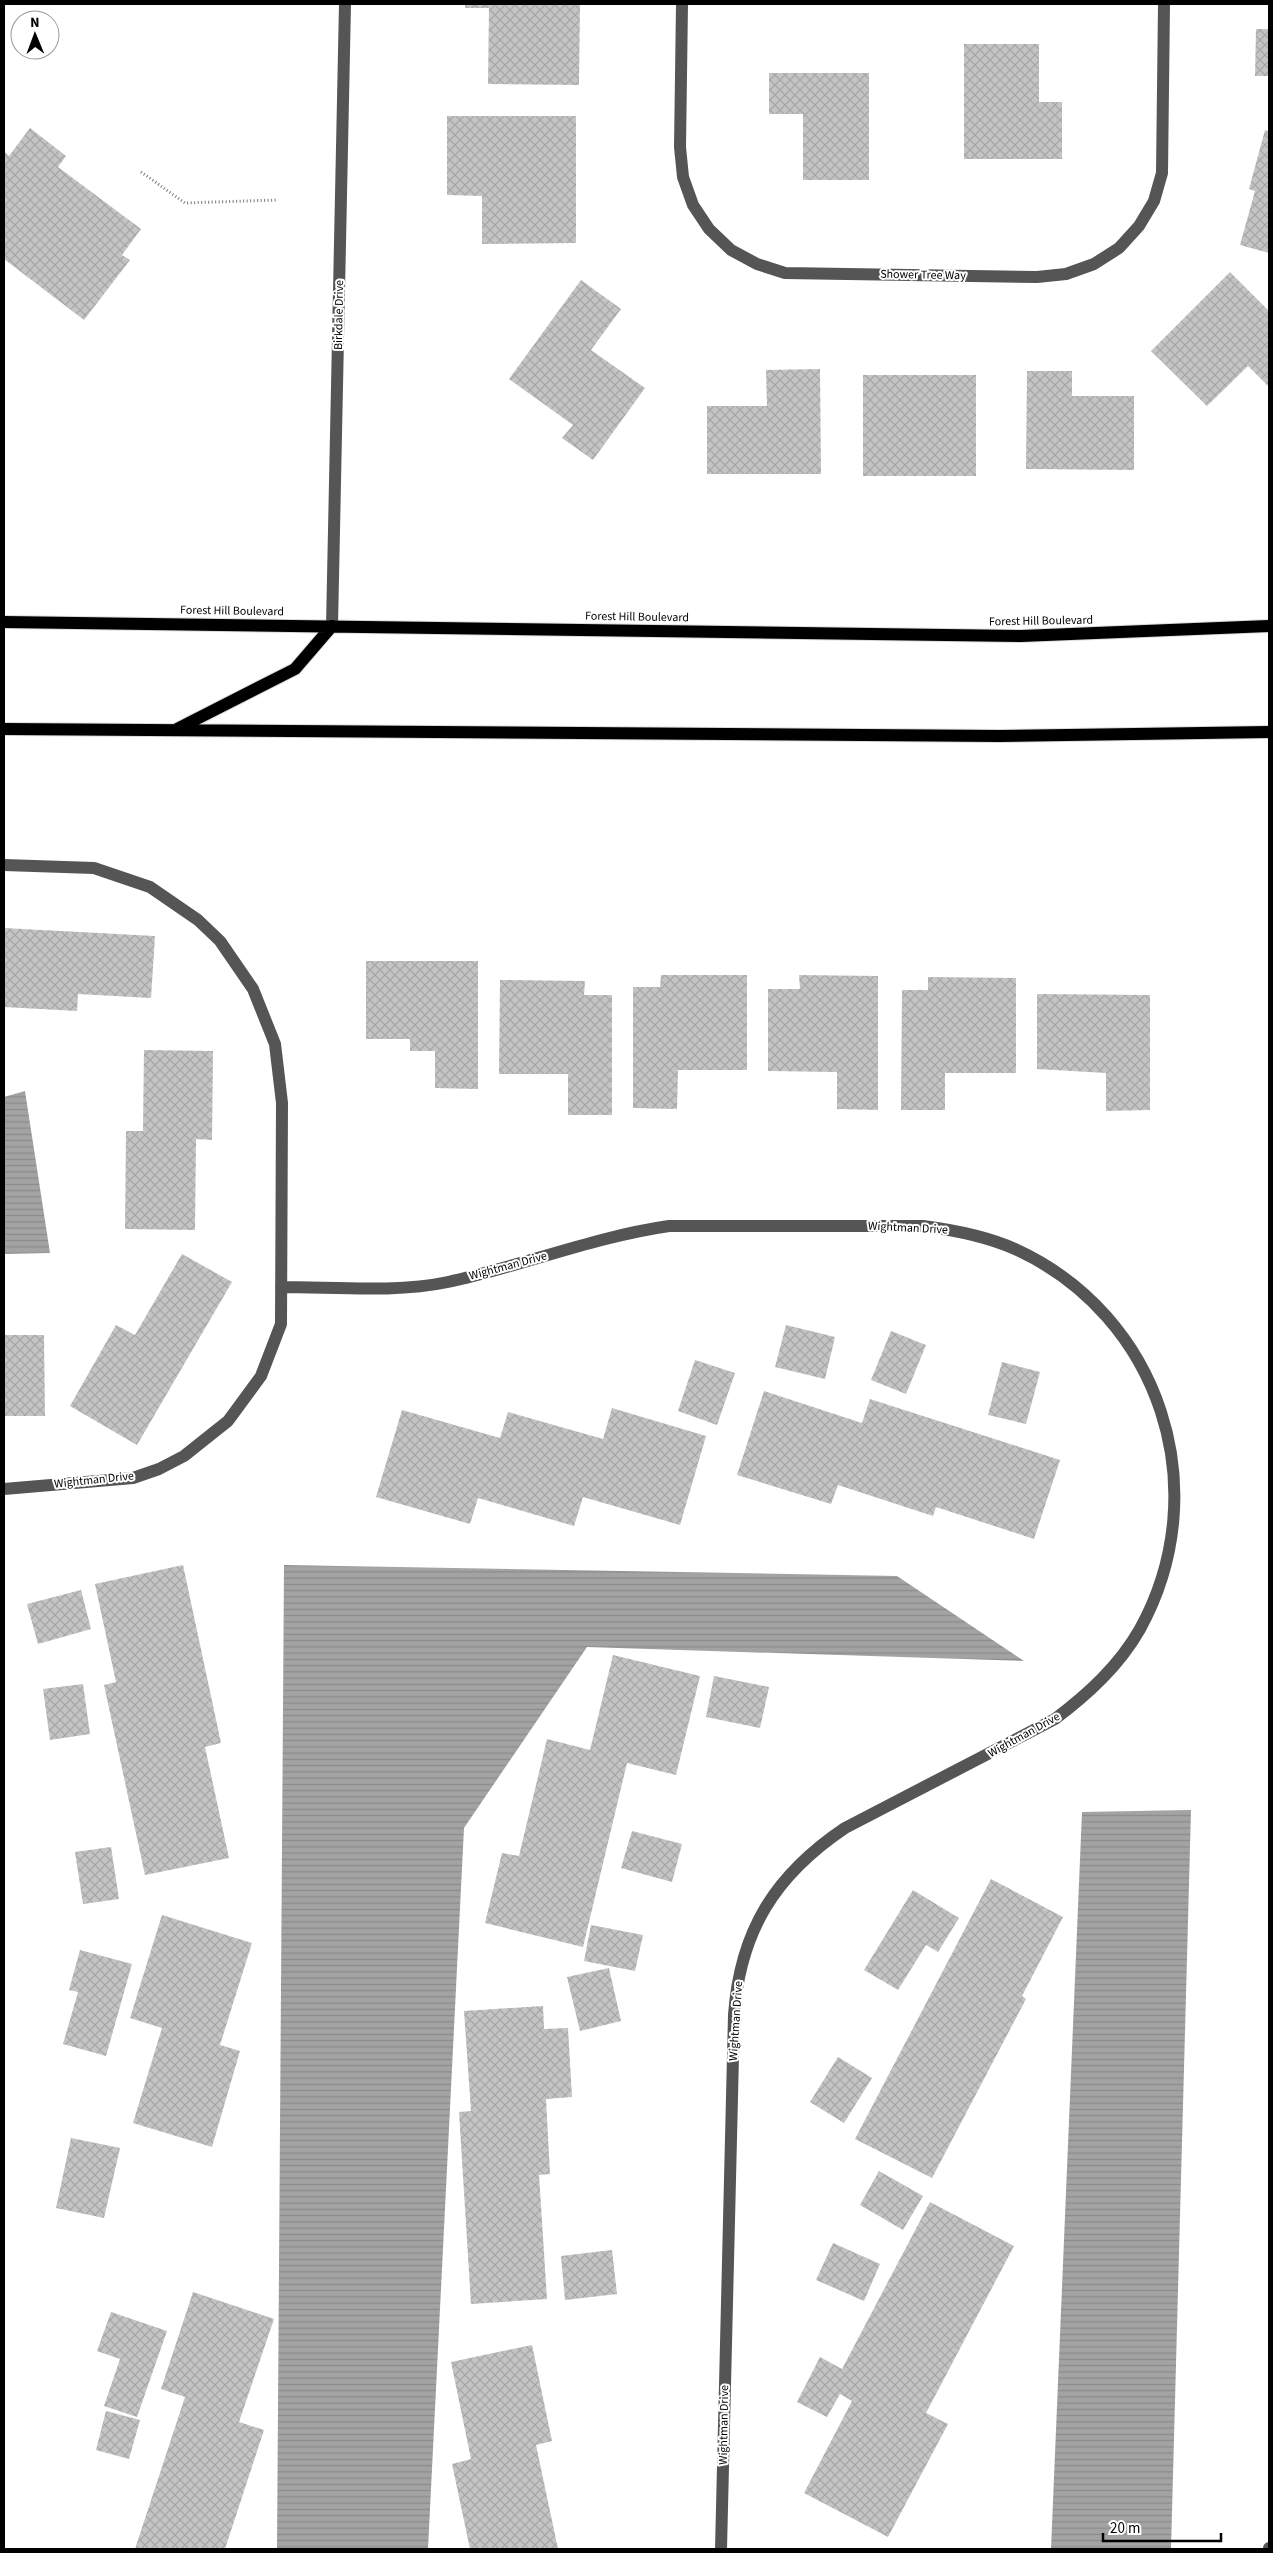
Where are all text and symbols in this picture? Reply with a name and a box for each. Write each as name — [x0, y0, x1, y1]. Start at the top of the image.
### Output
north arrow — [10, 10, 60, 60]
text: N — [30, 13, 40, 33]
street label: Shower Tree Way — [880, 266, 966, 284]
street label: Birkdale Drive — [330, 280, 348, 350]
street label: Forest Hill Boulevard — [180, 602, 284, 620]
street label: Forest Hill Boulevard — [585, 608, 689, 626]
street label: Forest Hill Boulevard — [989, 612, 1093, 630]
street label: Wightman Drive — [868, 1217, 948, 1239]
street label: Wightman Drive — [467, 1247, 549, 1285]
street label: Wightman Drive — [53, 1467, 135, 1493]
street label: Wightman Drive — [985, 1708, 1063, 1762]
street label: Wightman Drive — [725, 1980, 747, 2061]
street label: Wightman Drive — [715, 2385, 733, 2465]
scale bar — [1103, 2510, 1220, 2542]
text: 20 m — [1110, 2518, 1140, 2539]

